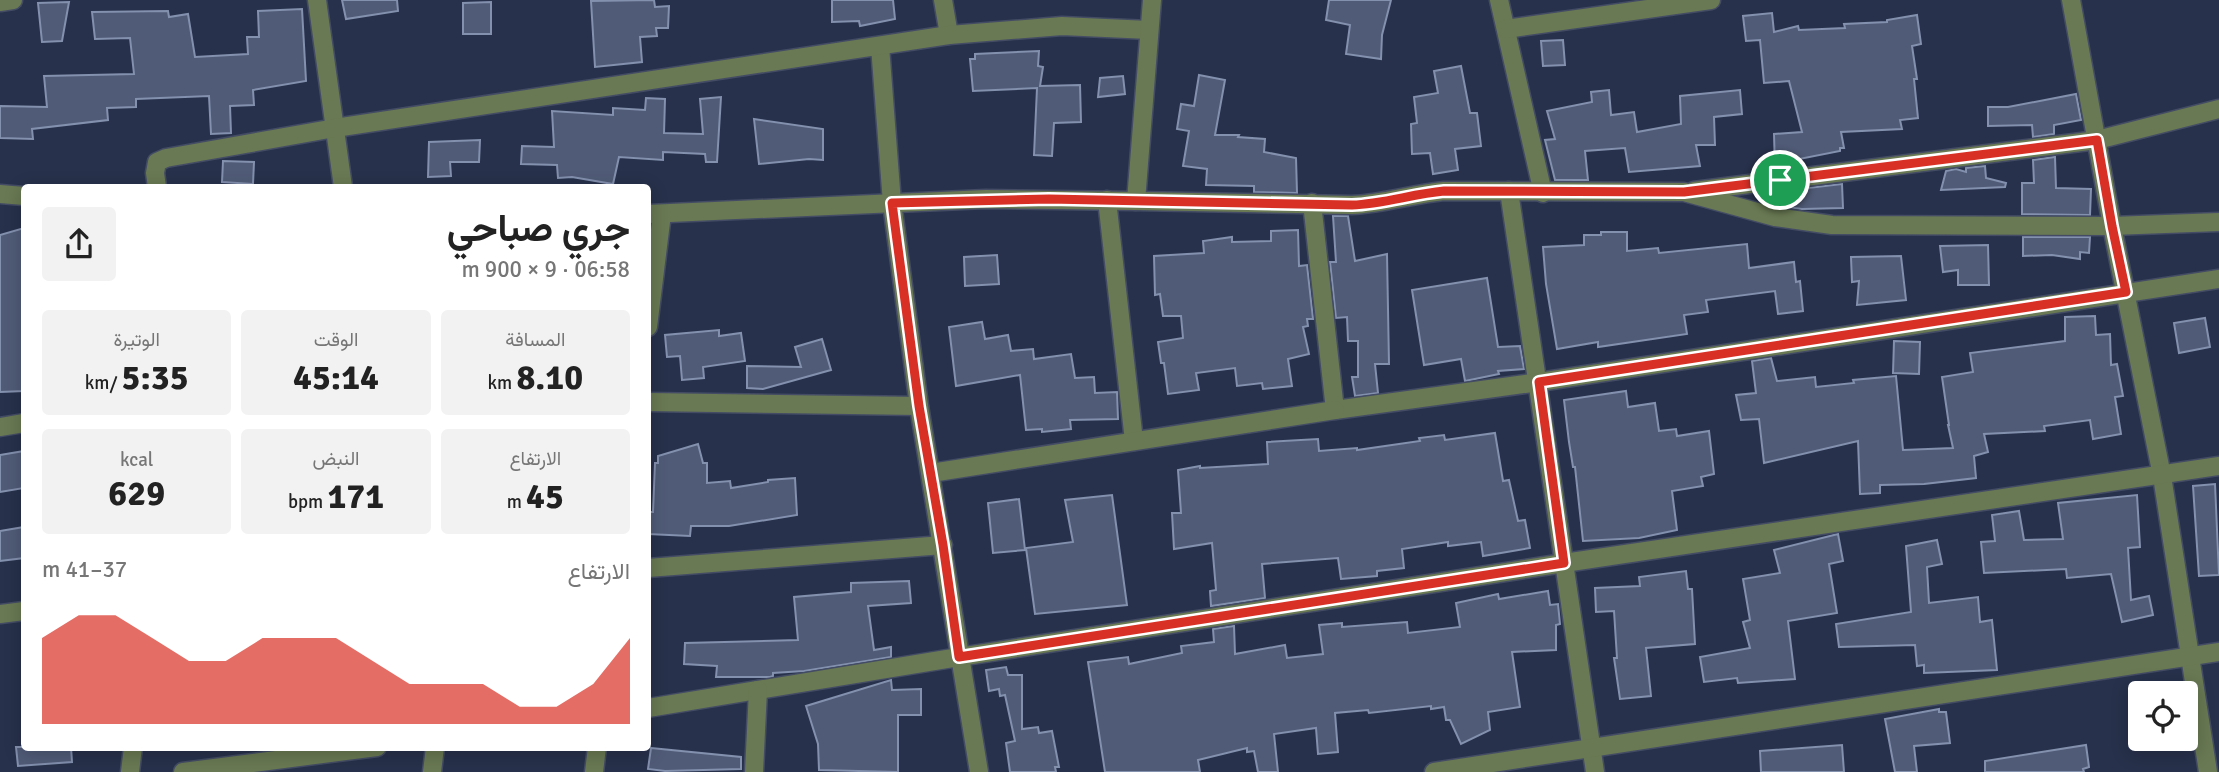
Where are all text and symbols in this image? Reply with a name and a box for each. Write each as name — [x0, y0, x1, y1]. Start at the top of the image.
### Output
pin — [1750, 150, 1810, 210]
icon: arrive — [1761, 161, 1799, 199]
text: جري صباحي — [447, 205, 630, 252]
button: share — [42, 207, 116, 281]
text: 06:58 · 9 × 900 m — [461, 255, 630, 284]
text: الوتيرة — [113, 328, 160, 352]
text: الوقت — [314, 328, 358, 352]
text: المسافة — [505, 328, 566, 352]
text: 5:35 — [122, 356, 189, 399]
text: 45:14 — [293, 356, 379, 399]
text: 8.10 — [516, 356, 583, 399]
text: /km — [85, 371, 122, 395]
text: km — [488, 371, 516, 395]
text: النبض — [313, 447, 360, 471]
text: الارتفاع — [510, 447, 561, 471]
text: kcal — [120, 448, 153, 472]
text: 629 — [108, 472, 165, 515]
text: 171 — [327, 475, 384, 518]
text: 45 — [526, 475, 564, 518]
text: bpm — [288, 490, 327, 514]
text: m — [507, 490, 526, 514]
text: 37–41 m — [42, 555, 127, 584]
text: الارتفاع — [568, 557, 630, 586]
map controls — [2128, 681, 2198, 751]
button: locate — [2128, 681, 2198, 751]

